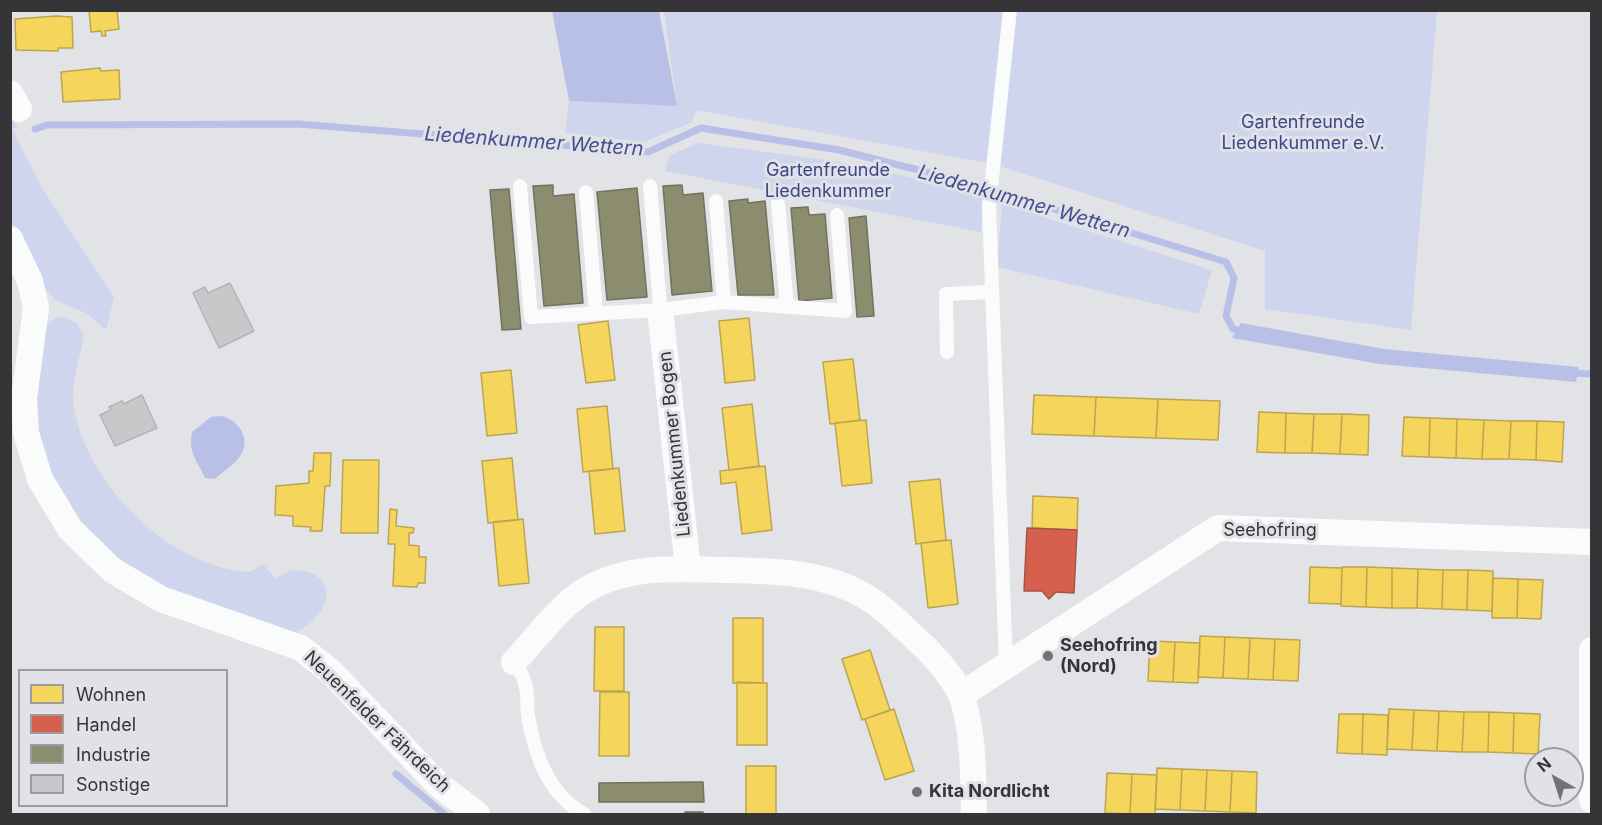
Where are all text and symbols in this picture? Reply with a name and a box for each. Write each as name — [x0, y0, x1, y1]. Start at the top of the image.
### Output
park label: Gartenfreunde Liedenkummer e.V. — [1221, 112, 1385, 154]
water label: Liedenkummer Wettern — [424, 122, 644, 162]
park label: Gartenfreunde Liedenkummer — [765, 160, 891, 202]
water label: Liedenkummer Wettern — [915, 160, 1133, 244]
street label: Liedenkummer Bogen — [655, 350, 695, 538]
street label: Seehofring — [1223, 520, 1317, 542]
place label: Seehofring (Nord) — [1060, 635, 1158, 678]
street label: Neuenfelder Fährdeich — [300, 647, 454, 797]
marker: Seehofring (Nord) — [1041, 649, 1055, 663]
legend — [18, 669, 228, 807]
text: Wohnen — [76, 684, 146, 705]
text: Handel — [76, 714, 136, 735]
text: Industrie — [76, 744, 150, 765]
north arrow — [1524, 747, 1584, 807]
text: N — [1533, 753, 1555, 776]
text: Sonstige — [76, 774, 150, 795]
place label: Kita Nordlicht — [929, 781, 1049, 803]
marker: Kita Nordlicht — [910, 785, 924, 799]

